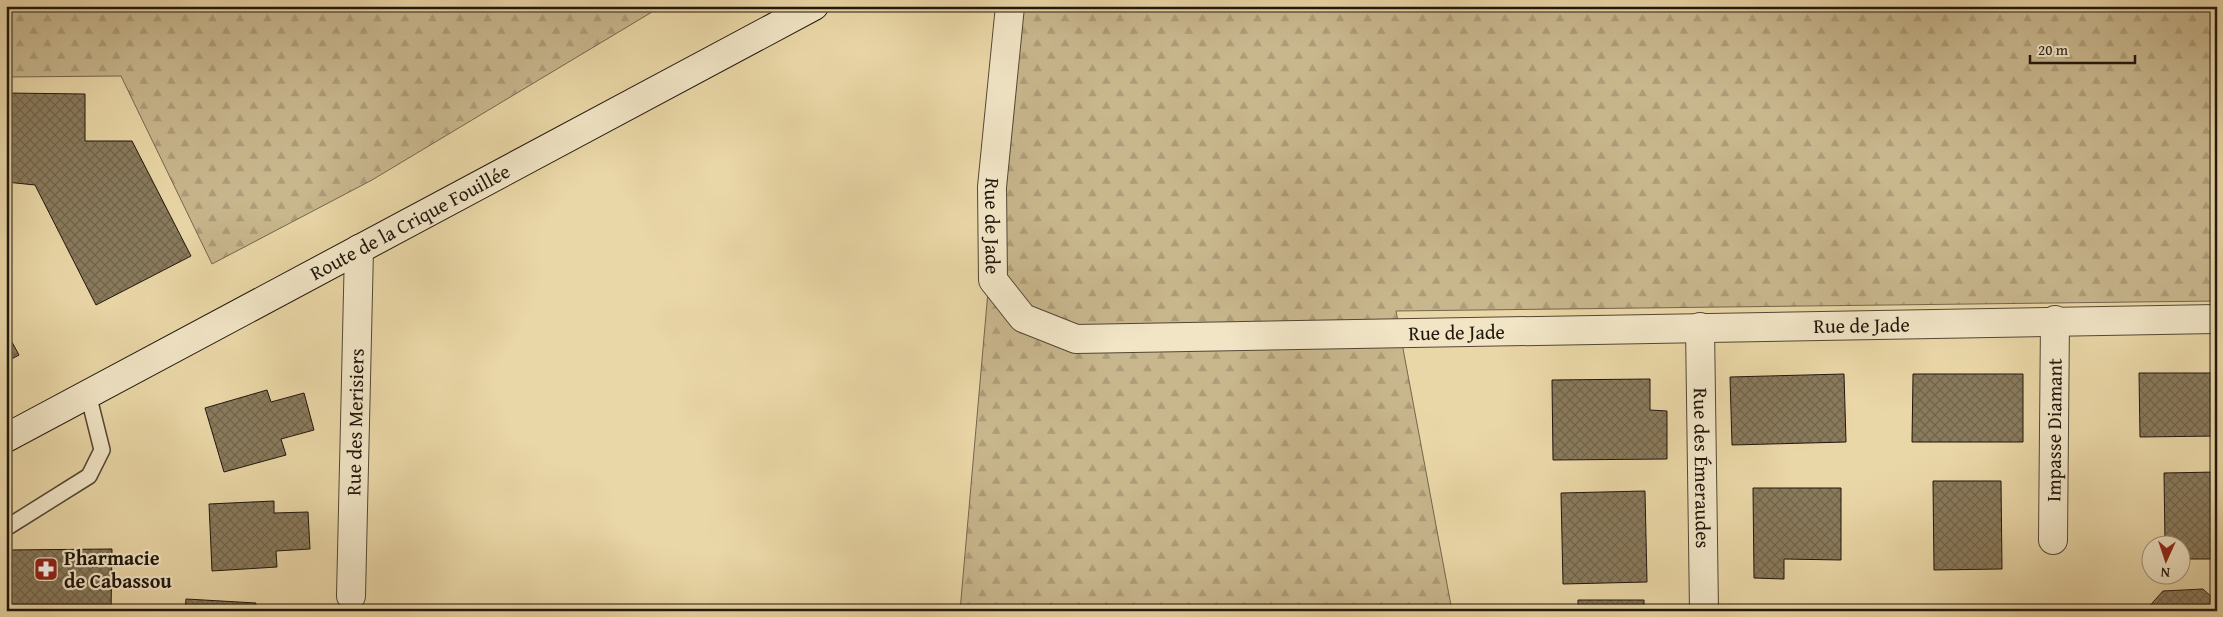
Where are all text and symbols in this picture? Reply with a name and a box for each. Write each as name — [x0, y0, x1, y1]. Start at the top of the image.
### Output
scale bar — [2030, 32, 2136, 64]
text: 20 m — [2038, 39, 2069, 60]
street label: Route de la Crique Fouillée — [305, 156, 515, 287]
street label: Rue de Jade — [978, 177, 1008, 274]
street label: Rue de Jade — [1813, 309, 1910, 340]
street label: Rue de Jade — [1408, 316, 1505, 347]
street label: Rue des Merisiers — [338, 348, 371, 496]
street label: Impasse Diamant — [2038, 358, 2069, 502]
street label: Rue des Émeraudes — [1687, 387, 1718, 549]
north arrow — [2140, 534, 2190, 584]
place label: Pharmacie de Cabassou — [64, 543, 172, 595]
pharmacy icon: Pharmacie de Cabassou — [33, 556, 59, 582]
text: N — [2159, 563, 2171, 583]

